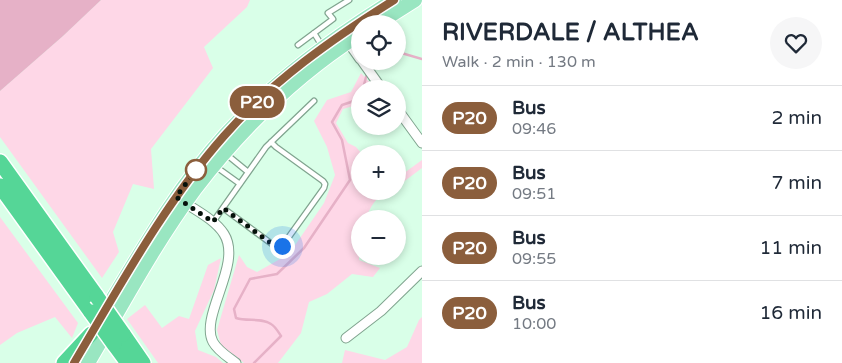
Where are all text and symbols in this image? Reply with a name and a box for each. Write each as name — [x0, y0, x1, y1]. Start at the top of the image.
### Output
map controls — [351, 15, 406, 265]
button: locate — [351, 15, 406, 70]
button: heart — [770, 17, 822, 69]
text: RIVERDALE / ALTHEA — [442, 18, 699, 47]
text: Walk · 2 min · 130 m — [442, 52, 596, 72]
button: layers — [351, 80, 406, 135]
line badge: P20 — [228, 86, 286, 118]
text: P20 — [240, 91, 274, 113]
text: Bus — [512, 97, 546, 119]
text: P20 — [452, 107, 487, 129]
text: 2 min — [771, 107, 822, 129]
text: 09:46 — [512, 119, 556, 139]
button: + — [351, 145, 406, 200]
unlabelled marker — [185, 159, 207, 181]
text: Bus — [512, 162, 546, 184]
text: P20 — [452, 172, 487, 194]
text: 7 min — [771, 172, 822, 194]
text: 09:51 — [512, 184, 556, 204]
button: − — [351, 210, 406, 265]
text: Bus — [512, 227, 546, 249]
your location — [270, 234, 295, 259]
text: P20 — [452, 237, 487, 259]
text: 11 min — [759, 237, 822, 259]
text: 09:55 — [512, 249, 556, 269]
text: Bus — [512, 292, 546, 314]
text: P20 — [452, 302, 487, 324]
text: 16 min — [759, 302, 822, 324]
text: 10:00 — [512, 314, 556, 334]

